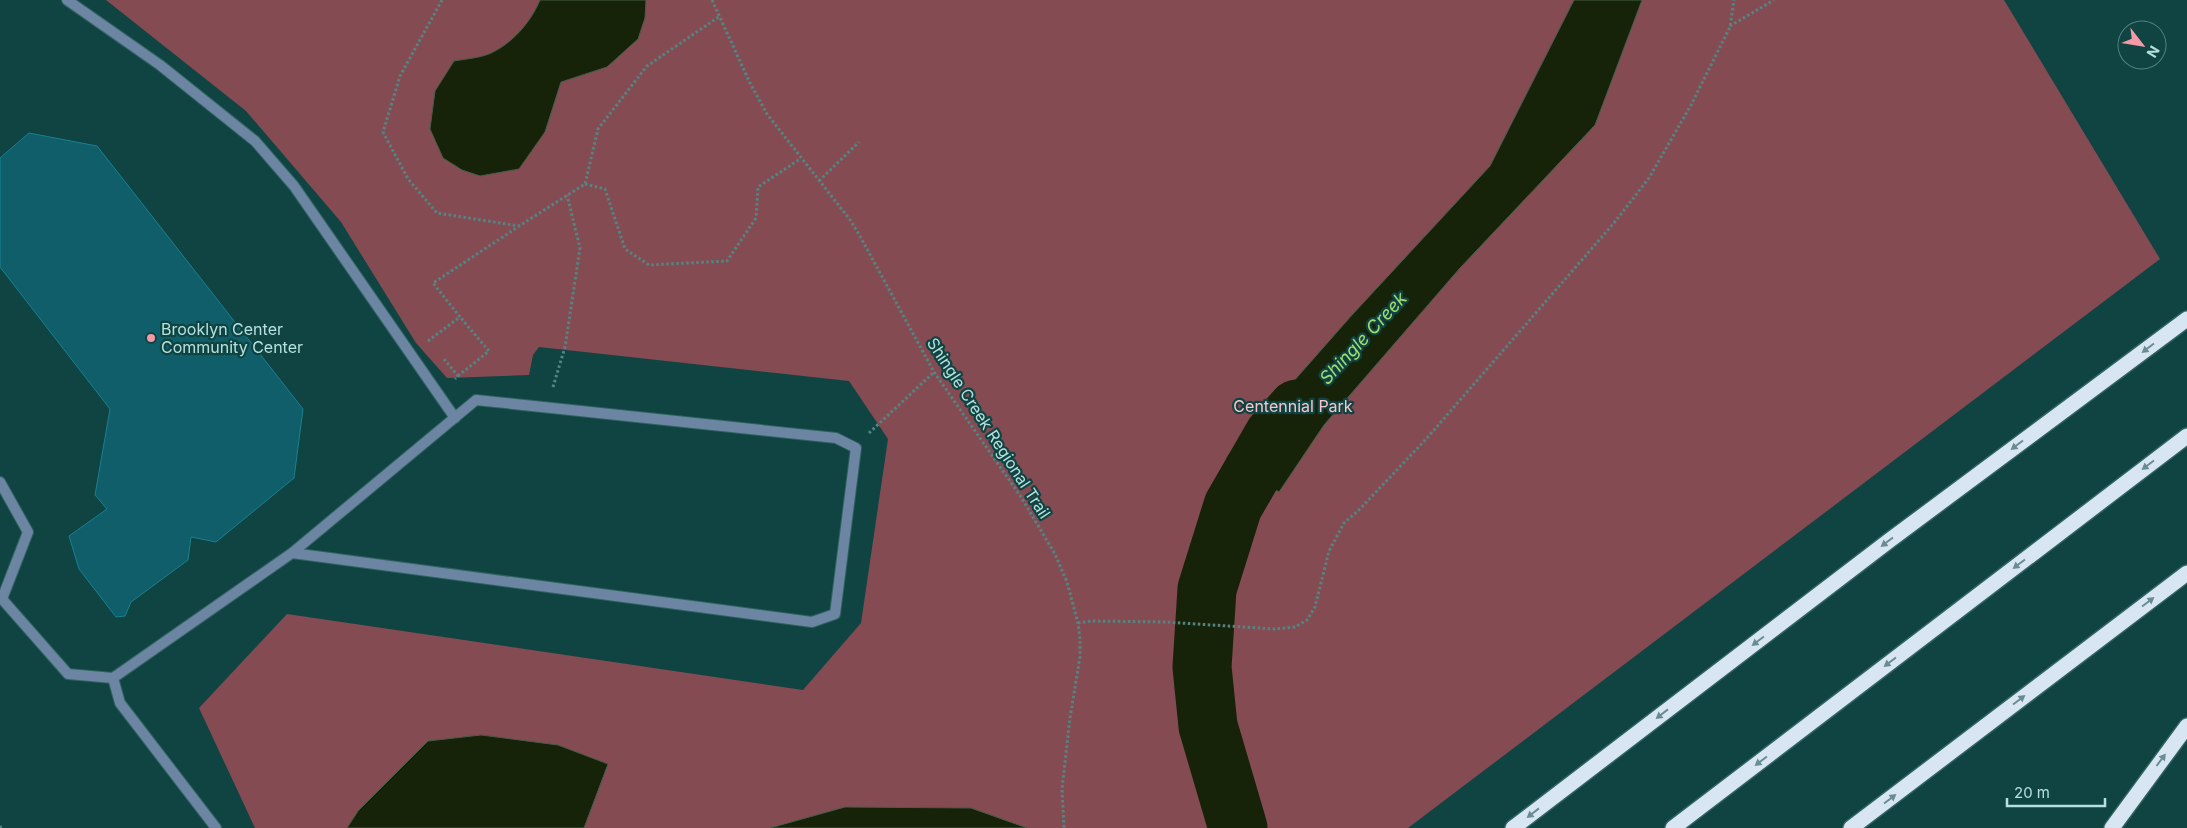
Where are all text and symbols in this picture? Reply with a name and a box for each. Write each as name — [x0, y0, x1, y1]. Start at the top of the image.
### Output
north arrow — [2117, 20, 2167, 70]
text: N — [2144, 43, 2164, 61]
water label: Shingle Creek — [1315, 287, 1412, 388]
place label: Brooklyn Center Community Center — [161, 319, 303, 357]
marker: Brooklyn Center Community Center — [145, 332, 157, 344]
street label: Shingle Creek Regional Trail — [923, 334, 1055, 522]
one-way arrow — [2141, 343, 2155, 353]
park label: Centennial Park — [1233, 396, 1353, 416]
one-way arrow — [2010, 440, 2024, 450]
one-way arrow — [2141, 460, 2155, 470]
one-way arrow — [1880, 537, 1894, 547]
one-way arrow — [2013, 558, 2026, 569]
one-way arrow — [2142, 597, 2155, 607]
one-way arrow — [1752, 635, 1765, 646]
one-way arrow — [1884, 657, 1897, 668]
one-way arrow — [2012, 695, 2025, 706]
one-way arrow — [1656, 708, 1669, 719]
one-way arrow — [2155, 754, 2166, 767]
one-way arrow — [1754, 756, 1768, 766]
scale bar — [2007, 776, 2104, 808]
text: 20 m — [2014, 783, 2050, 802]
one-way arrow — [1883, 793, 1896, 804]
one-way arrow — [1527, 807, 1540, 818]

